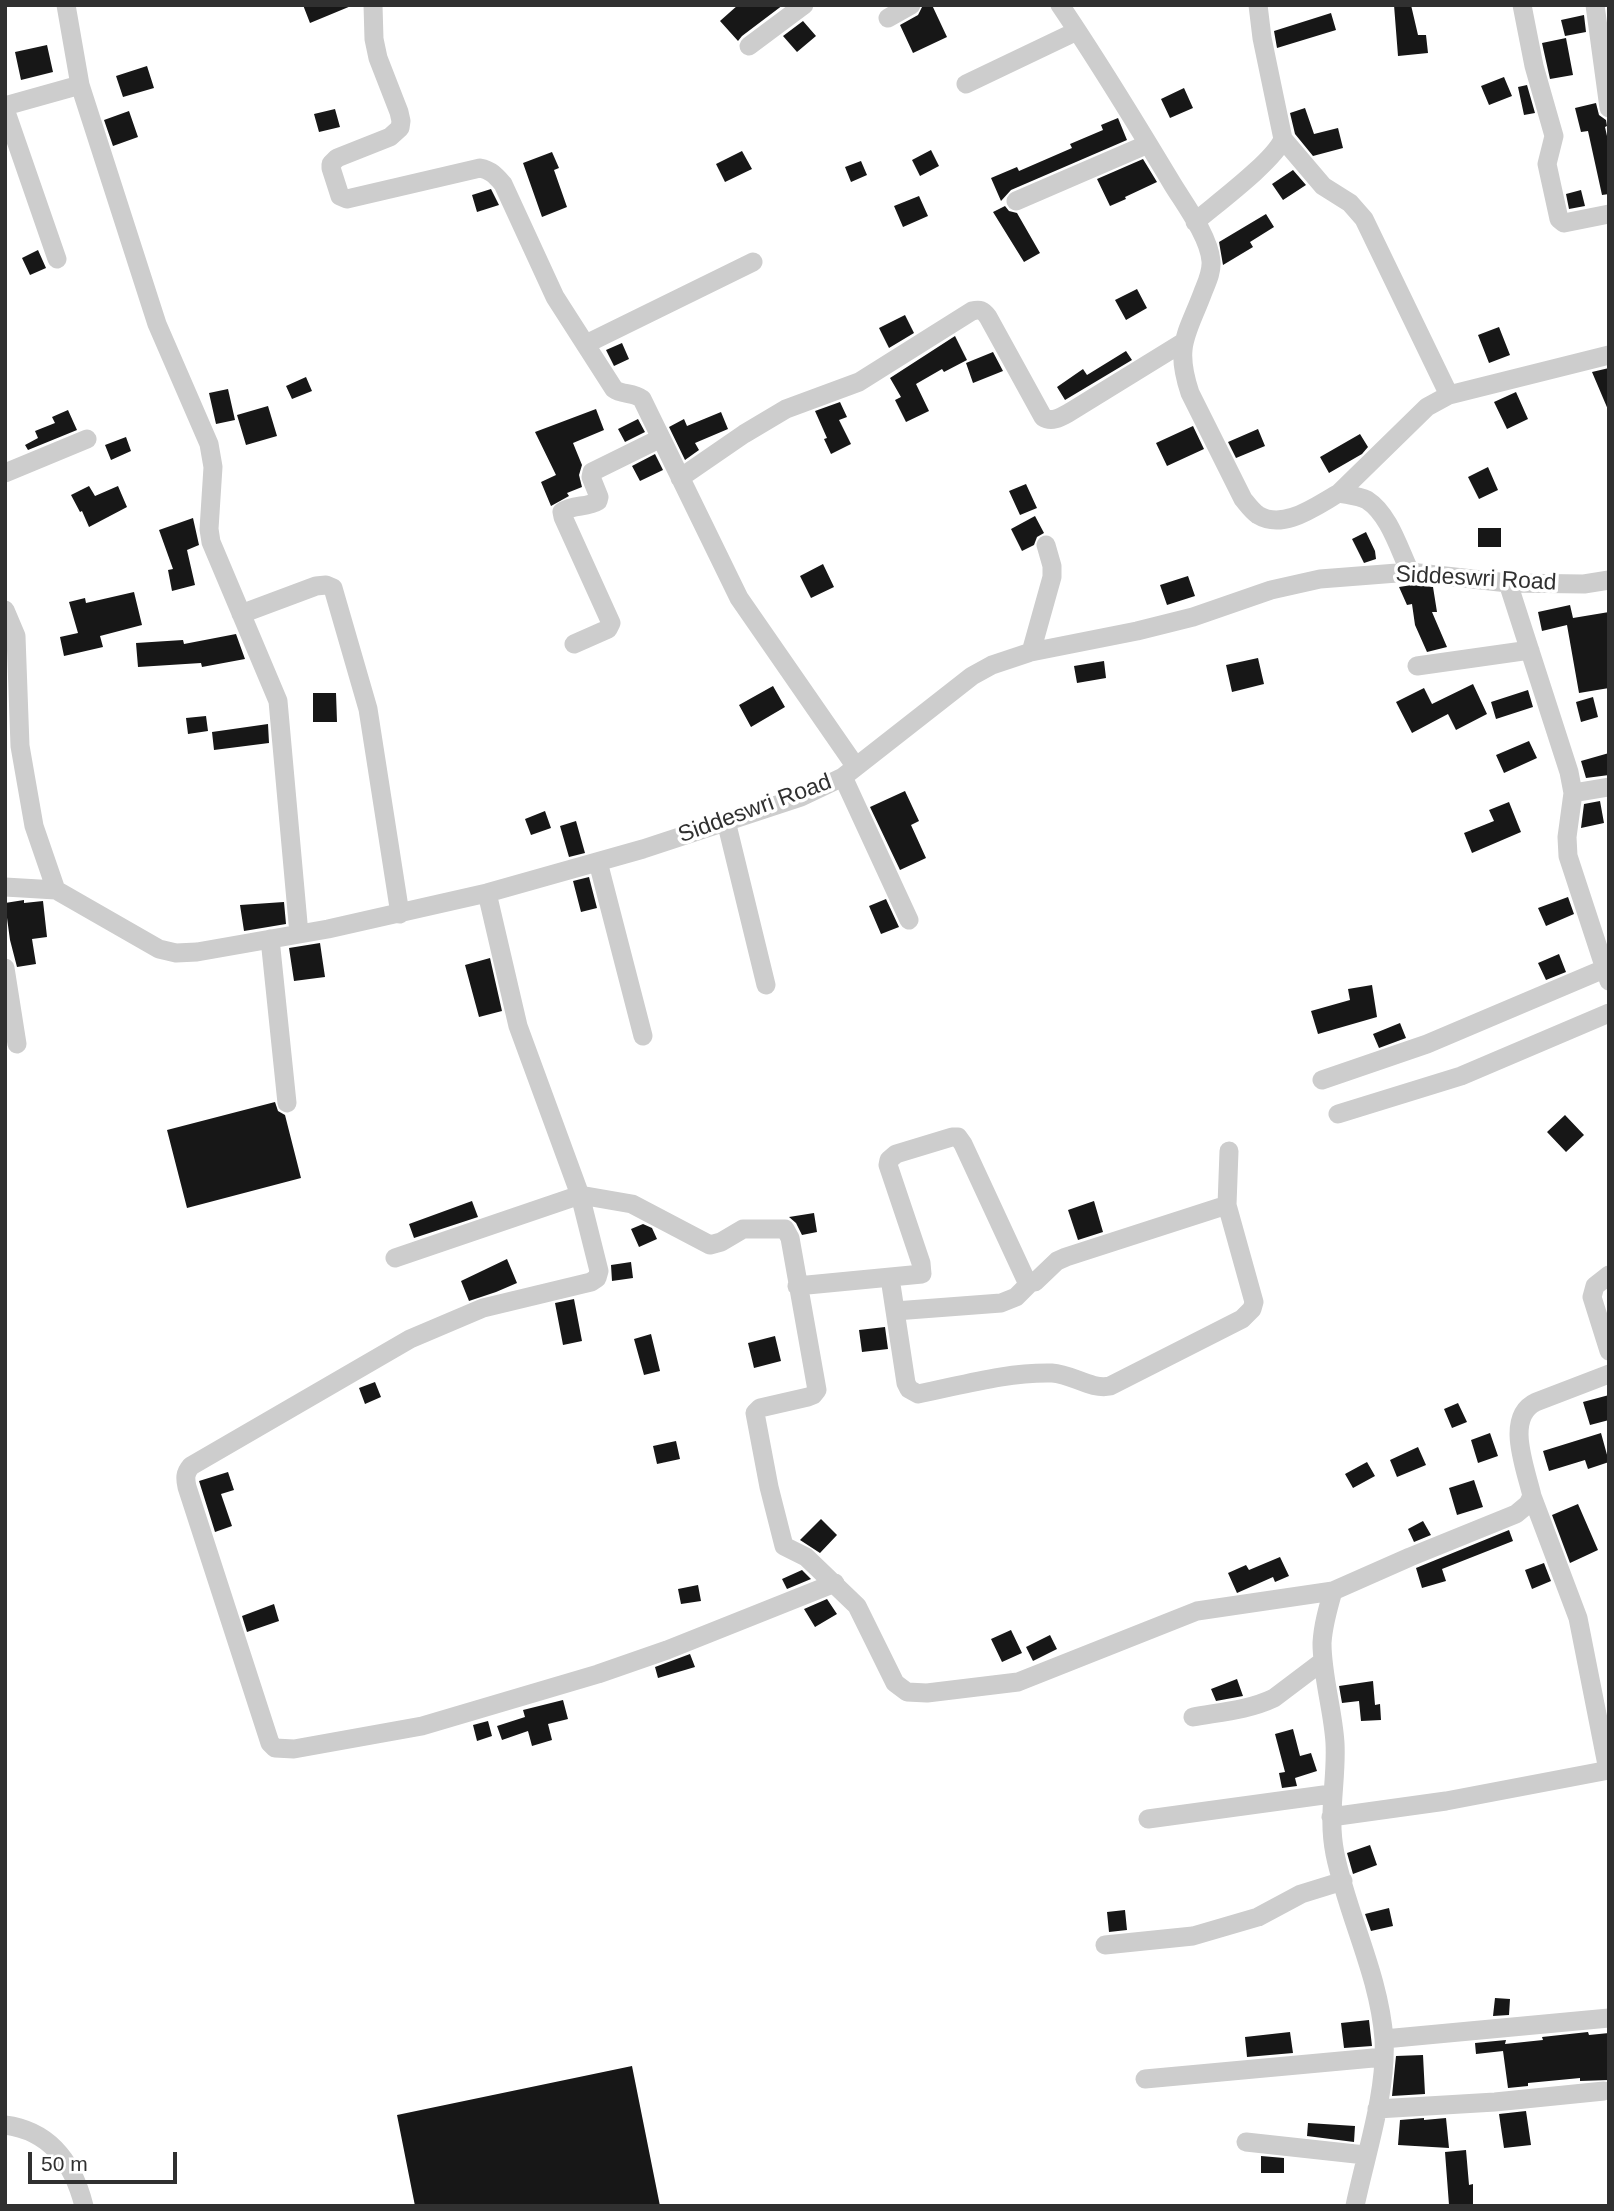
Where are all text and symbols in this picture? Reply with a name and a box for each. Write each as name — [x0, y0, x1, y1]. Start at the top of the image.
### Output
street label: Siddeswri Road — [1395, 561, 1557, 597]
street label: Siddeswri Road — [675, 768, 835, 850]
scale bar — [32, 2138, 180, 2182]
text: 50 m — [41, 2152, 88, 2175]

